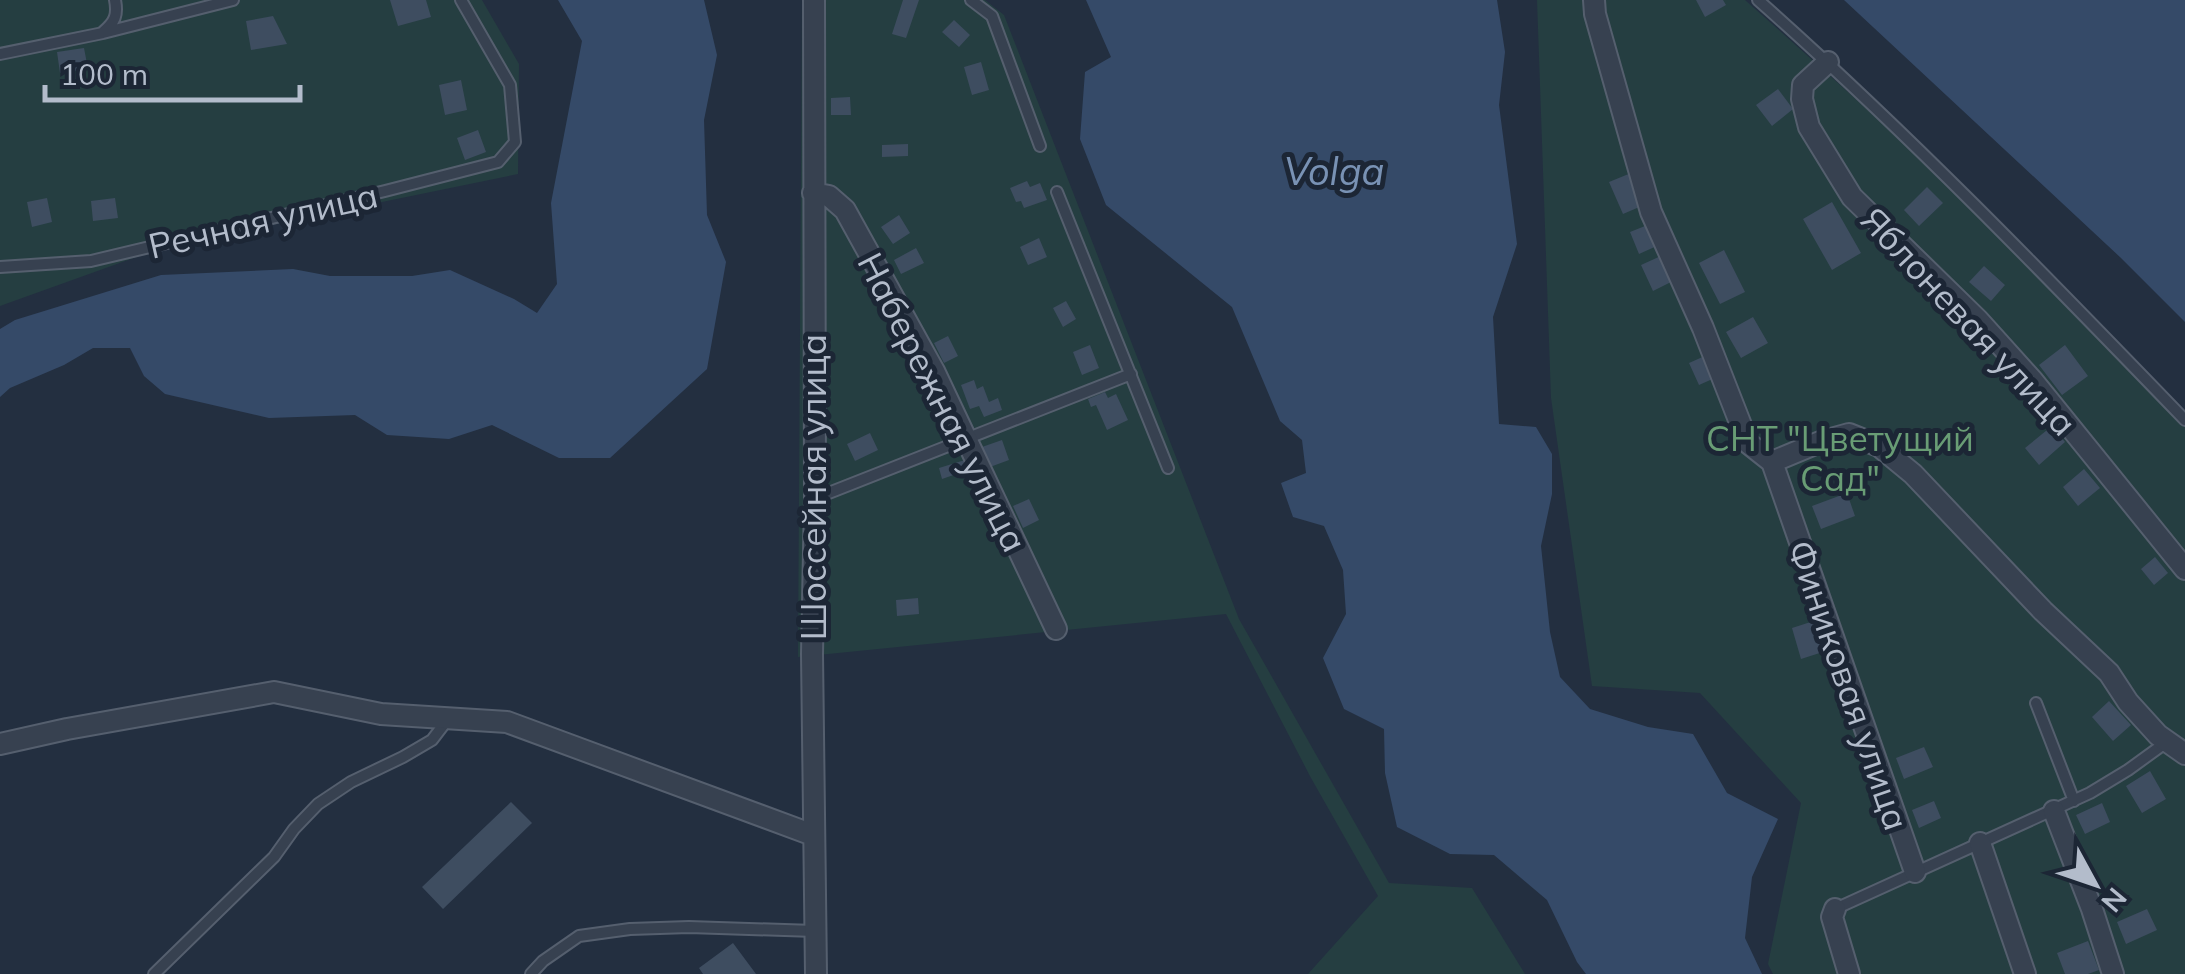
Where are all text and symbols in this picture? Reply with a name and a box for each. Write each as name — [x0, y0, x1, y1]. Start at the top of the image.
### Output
scale bar — [45, 40, 300, 102]
text: 100 m — [60, 55, 148, 93]
water label: Volga — [1284, 147, 1384, 195]
street label: Речная улица — [144, 172, 382, 268]
street label: Яблоневая улица — [1852, 198, 2086, 444]
street label: Набережная улица — [849, 245, 1037, 559]
street label: Шоссейная улица — [791, 334, 835, 640]
park label: СНТ "Цветущий Сад" — [1706, 416, 1974, 500]
street label: Финиковая улица — [1779, 534, 1919, 836]
north arrow — [2045, 834, 2145, 934]
text: N — [2094, 881, 2135, 920]

